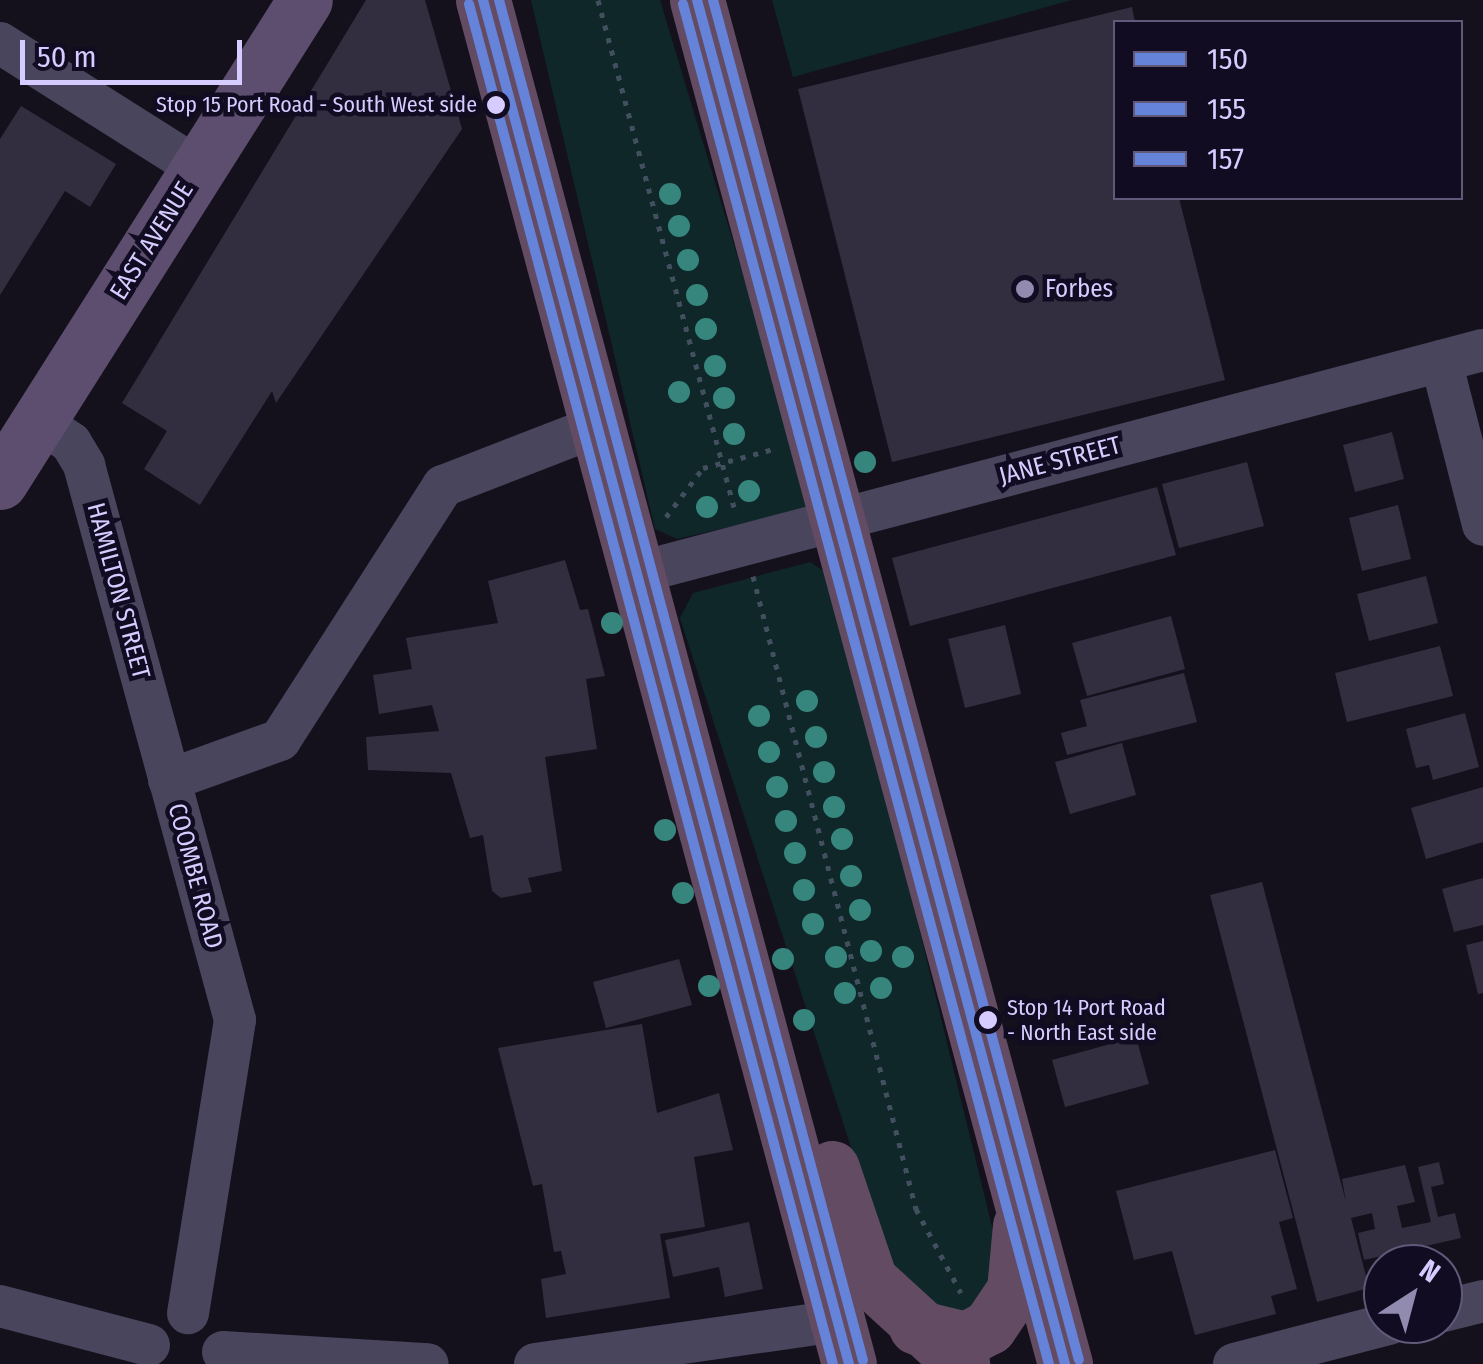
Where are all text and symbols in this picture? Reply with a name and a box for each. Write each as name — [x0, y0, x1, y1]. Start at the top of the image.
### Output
scale bar — [25, 20, 248, 82]
legend — [1113, 20, 1463, 200]
text: 50 m — [37, 39, 97, 75]
text: 150 — [1207, 41, 1248, 77]
text: 155 — [1207, 91, 1246, 127]
place label: Stop 15 Port Road - South West side — [156, 92, 477, 118]
marker: Stop 15 Port Road - South West side — [486, 95, 506, 115]
text: 157 — [1207, 141, 1244, 177]
street label: EAST AVENUE — [104, 177, 200, 305]
place label: Forbes — [1045, 274, 1113, 304]
marker: Forbes — [1014, 278, 1036, 300]
street label: JANE STREET — [996, 430, 1124, 492]
street label: HAMILTON STREET — [80, 500, 156, 682]
street label: COOMBE ROAD — [161, 800, 229, 952]
place label: Stop 14 Port Road - North East side — [1007, 994, 1166, 1046]
marker: Stop 14 Port Road - North East side — [978, 1010, 998, 1030]
north arrow — [1363, 1244, 1463, 1344]
text: N — [1413, 1253, 1446, 1289]

